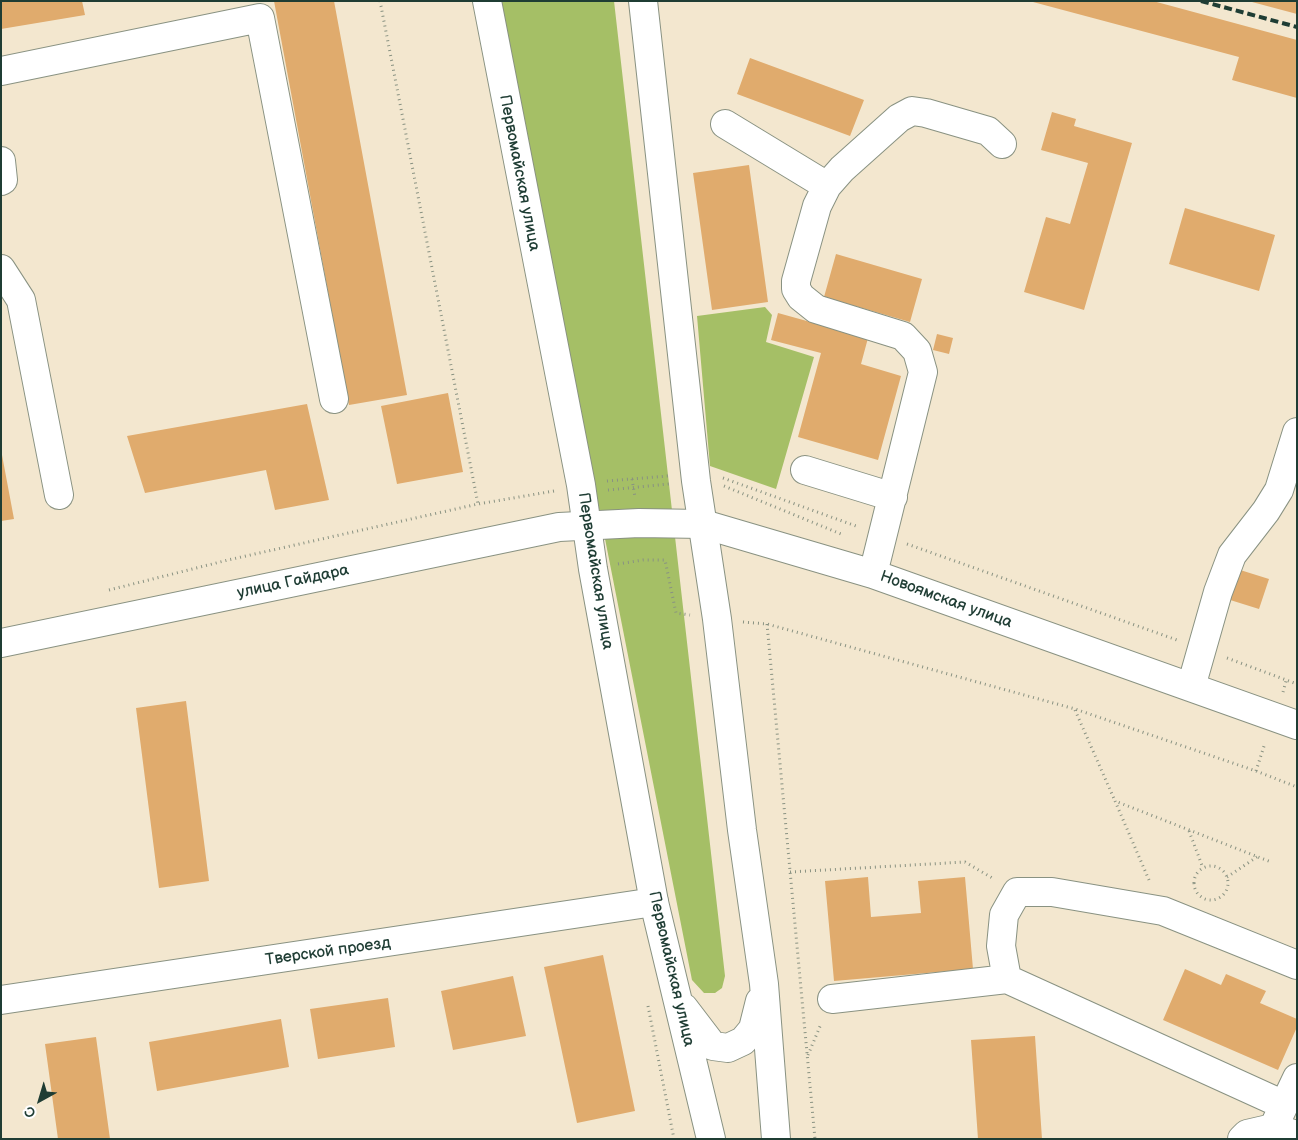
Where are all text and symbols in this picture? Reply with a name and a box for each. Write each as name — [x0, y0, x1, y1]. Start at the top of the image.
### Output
street label: Первомайская улица — [494, 93, 544, 253]
street label: Первомайская улица — [573, 491, 617, 651]
street label: улица Гайдара — [235, 561, 351, 603]
street label: Новоямская улица — [877, 567, 1015, 633]
street label: Первомайская улица — [644, 889, 698, 1049]
street label: Тверской проезд — [264, 934, 392, 970]
north arrow — [15, 1075, 65, 1125]
text: С — [21, 1102, 39, 1122]

